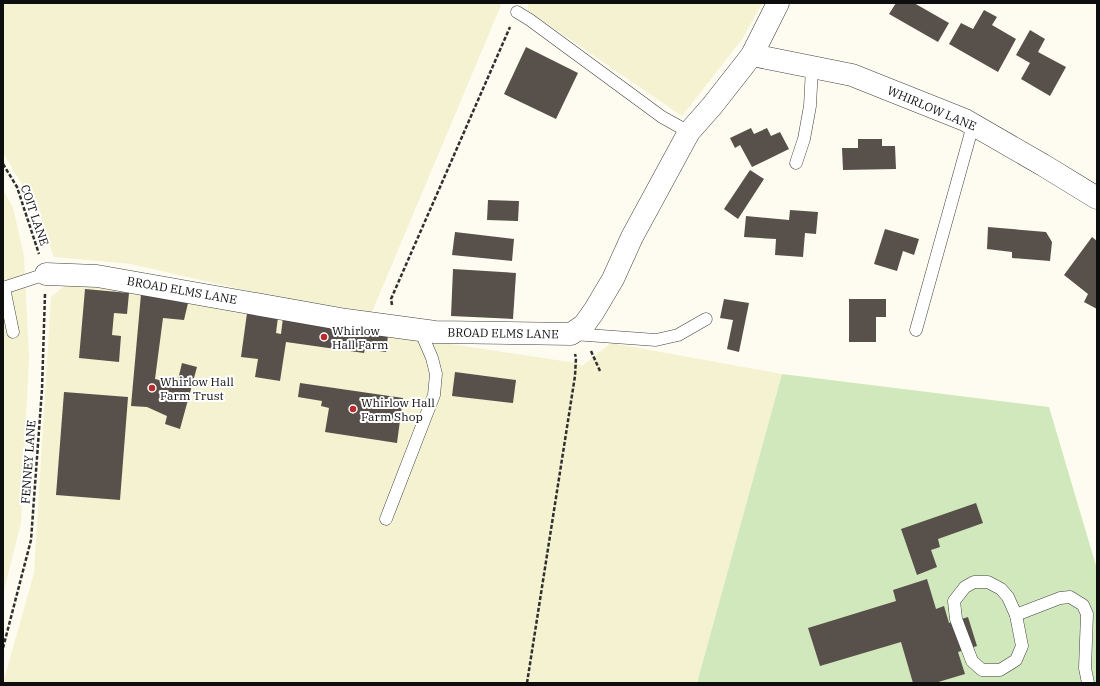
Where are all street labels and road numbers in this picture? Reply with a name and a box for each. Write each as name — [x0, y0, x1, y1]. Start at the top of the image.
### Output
street label: WHIRLOW LANE — [885, 82, 979, 134]
street label: COIT LANE — [18, 183, 52, 247]
street label: BROAD ELMS LANE — [126, 273, 238, 307]
street label: BROAD ELMS LANE — [447, 325, 559, 341]
street label: FENNEY LANE — [18, 419, 38, 505]

